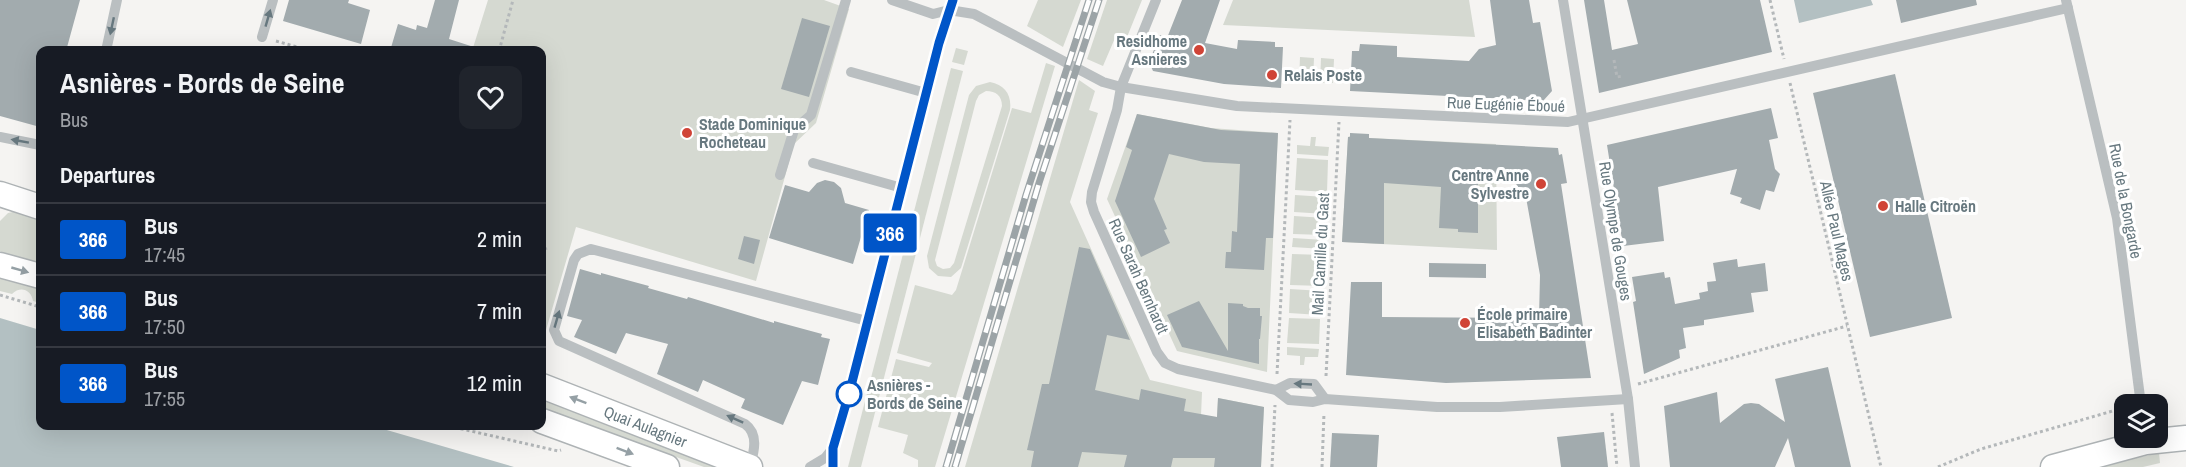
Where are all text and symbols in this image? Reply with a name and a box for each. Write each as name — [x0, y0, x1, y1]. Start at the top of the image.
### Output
one-way arrow — [263, 9, 273, 28]
one-way arrow — [107, 16, 116, 35]
place label: Residhome Asnieres — [1116, 30, 1187, 70]
marker: Residhome Asnieres — [1192, 43, 1206, 57]
text: Asnières - Bords de Seine — [60, 64, 345, 102]
place label: Relais Poste — [1284, 64, 1362, 86]
button: heart — [459, 66, 522, 129]
marker: Relais Poste — [1265, 68, 1279, 82]
street label: Rue Eugénie Éboué — [1447, 91, 1565, 117]
text: Bus — [60, 106, 88, 133]
place label: Stade Dominique Rocheteau — [699, 113, 806, 153]
marker: Stade Dominique Rocheteau — [680, 126, 694, 140]
one-way arrow — [10, 137, 29, 146]
street label: Rue de la Bongarde — [2104, 142, 2148, 260]
text: Departures — [60, 160, 155, 190]
street label: Rue Olympe de Gouges — [1594, 160, 1638, 302]
place label: Centre Anne Sylvestre — [1451, 164, 1529, 204]
marker: Centre Anne Sylvestre — [1534, 177, 1548, 191]
street label: Allée Paul Mages — [1815, 178, 1859, 283]
street label: Mail Camille du Gast — [1306, 192, 1334, 316]
place label: Halle Citroën — [1895, 195, 1976, 217]
marker: Halle Citroën — [1876, 199, 1890, 213]
text: Bus — [144, 211, 178, 241]
line badge: 366 — [856, 214, 924, 252]
street label: Rue Sarah Bernhardt — [1104, 215, 1174, 337]
text: 366 — [876, 219, 904, 248]
text: 2 min — [477, 224, 522, 254]
text: 366 — [79, 225, 107, 254]
text: 17:45 — [144, 241, 185, 268]
one-way arrow — [11, 266, 29, 276]
text: Bus — [144, 283, 178, 313]
text: 7 min — [477, 296, 522, 326]
text: 366 — [79, 297, 107, 326]
place label: École primaire Elisabeth Badinter — [1477, 303, 1593, 343]
one-way arrow — [553, 310, 562, 328]
text: 17:50 — [144, 313, 185, 340]
marker: École primaire Elisabeth Badinter — [1458, 316, 1472, 330]
text: Bus — [144, 355, 178, 385]
text: 12 min — [467, 368, 522, 398]
text: 366 — [79, 369, 107, 398]
place label: Asnières - Bords de Seine — [867, 374, 963, 414]
one-way arrow — [1293, 379, 1312, 388]
marker: Asnières - Bords de Seine — [836, 381, 862, 407]
text: 17:55 — [144, 385, 185, 412]
map controls — [2114, 394, 2168, 448]
button: layers — [2114, 394, 2168, 448]
one-way arrow — [569, 395, 587, 404]
street label: Quai Aulagnier — [601, 400, 691, 453]
one-way arrow — [725, 414, 743, 424]
one-way arrow — [616, 446, 634, 456]

